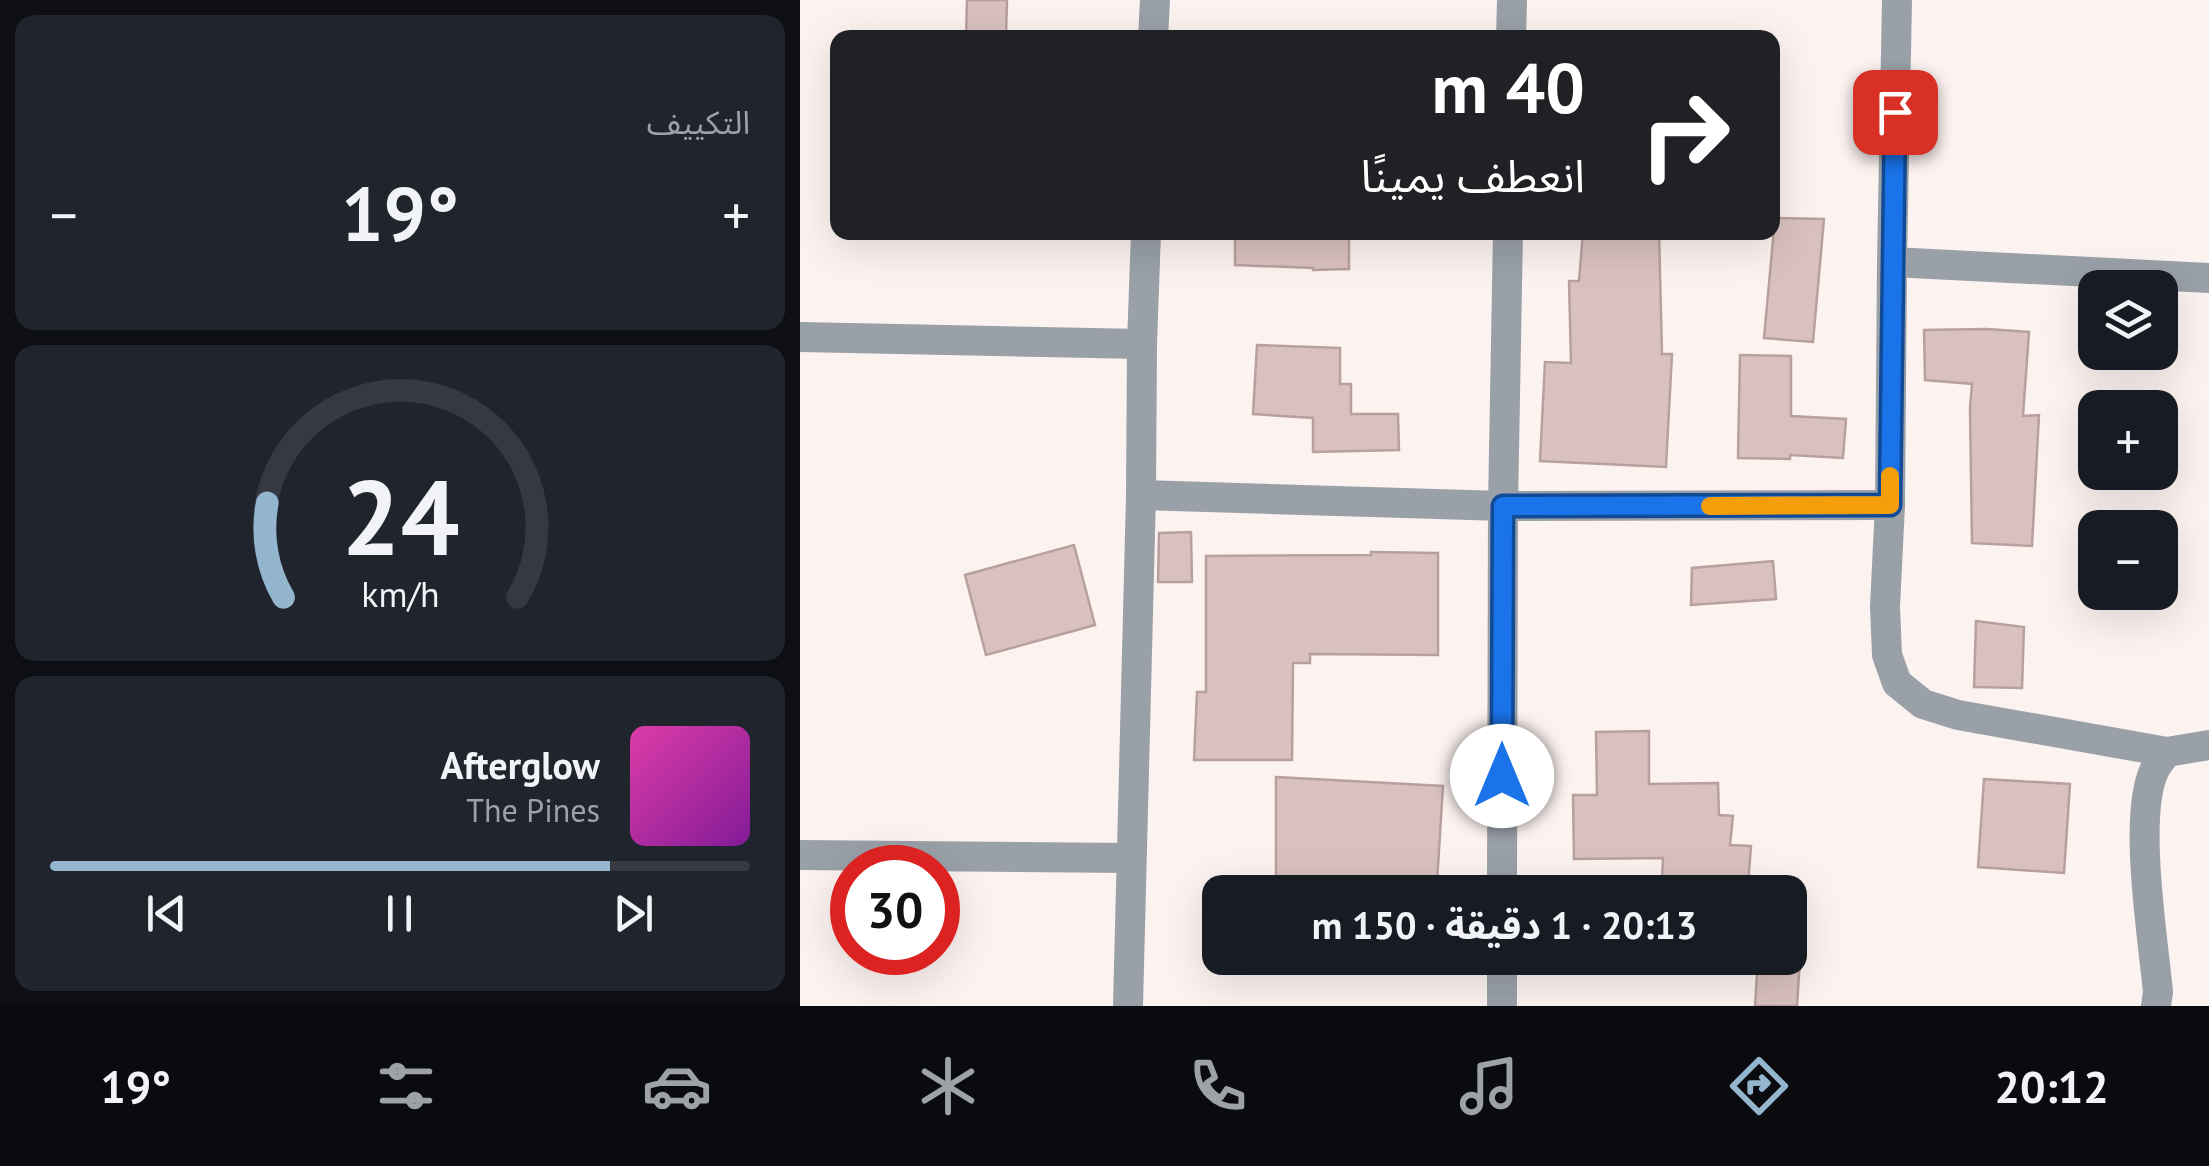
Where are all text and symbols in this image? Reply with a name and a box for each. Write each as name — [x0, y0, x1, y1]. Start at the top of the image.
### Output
text: 40 m — [1432, 42, 1585, 132]
icon: right — [1620, 70, 1750, 200]
pin — [1853, 70, 1938, 155]
icon: arrive — [1868, 85, 1923, 140]
text: التكييف — [647, 101, 750, 143]
text: انعطف يمينًا — [1361, 146, 1585, 204]
text: 19° — [341, 165, 459, 262]
text: − — [50, 179, 78, 250]
text: + — [722, 179, 750, 250]
map controls — [2078, 270, 2178, 610]
button: layers — [2078, 270, 2178, 370]
button: + — [2078, 390, 2178, 490]
text: 24 — [341, 449, 459, 584]
button: − — [2078, 510, 2178, 610]
text: km/h — [361, 571, 439, 617]
position arrow — [1450, 724, 1554, 828]
text: Afterglow — [440, 740, 600, 789]
text: The Pines — [466, 789, 600, 831]
speed limit sign: 30 — [830, 845, 960, 975]
icon: previous — [139, 886, 194, 941]
icon: pause — [372, 886, 427, 941]
icon: next — [606, 886, 661, 941]
text: 20:13 · 1 دقيقة · 150 m — [1312, 900, 1697, 949]
icon: filters — [371, 1051, 441, 1121]
icon: car — [642, 1051, 712, 1121]
icon: climate — [913, 1051, 983, 1121]
icon: phone — [1183, 1051, 1253, 1121]
icon: music — [1454, 1051, 1524, 1121]
icon: directions — [1724, 1051, 1794, 1121]
text: 19° — [100, 1057, 171, 1115]
text: 20:12 — [1995, 1057, 2109, 1115]

